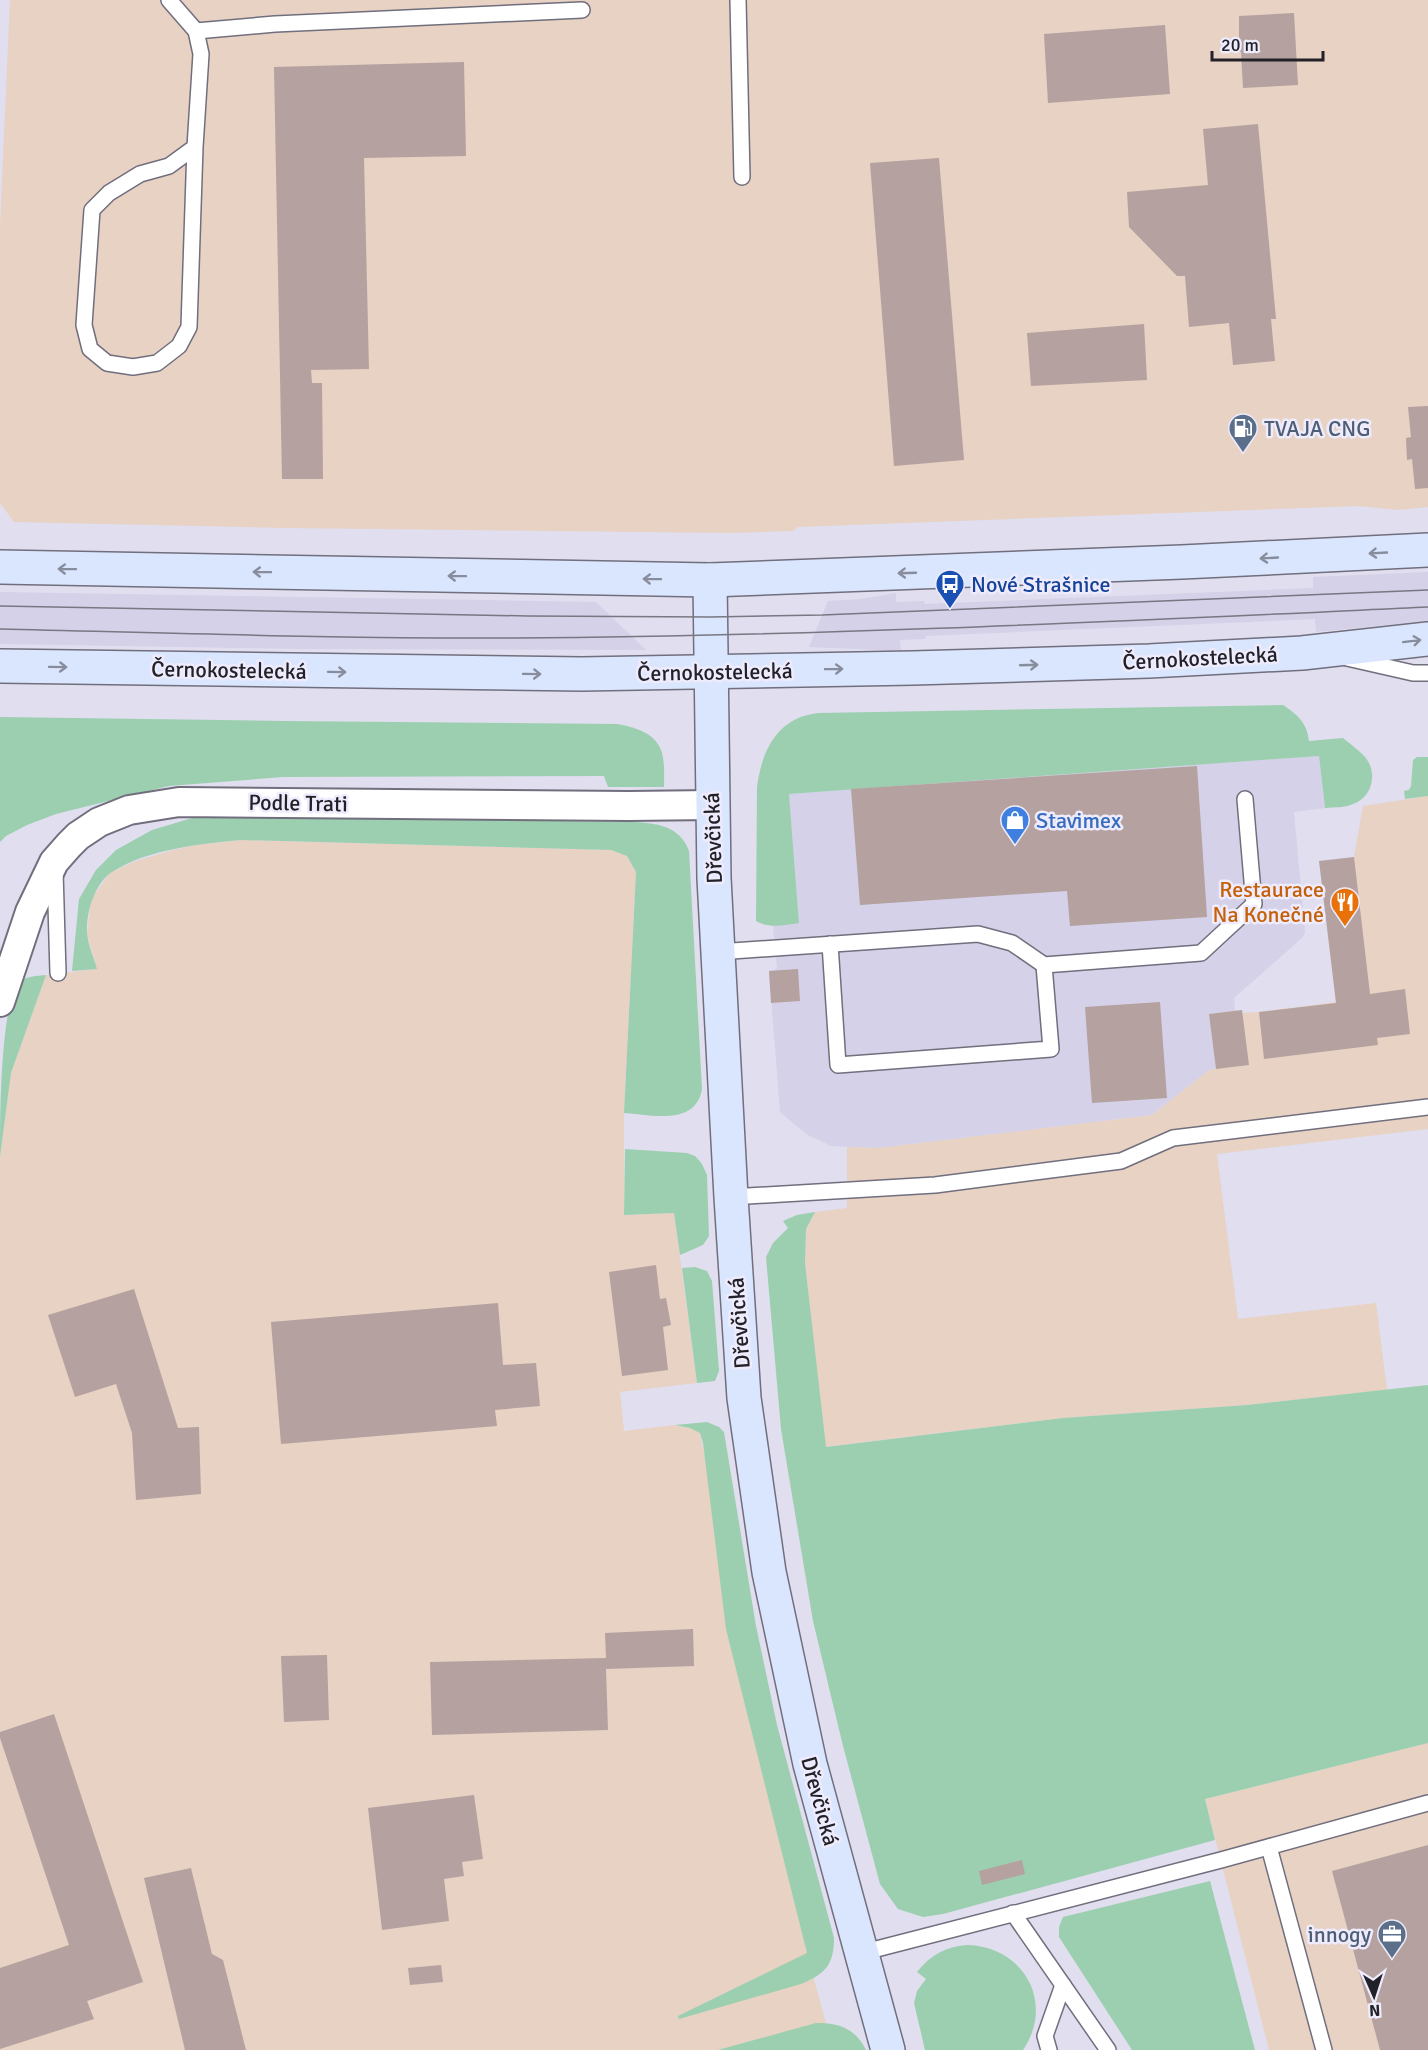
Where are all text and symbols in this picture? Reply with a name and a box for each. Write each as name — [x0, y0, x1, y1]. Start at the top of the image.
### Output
scale bar — [1212, 24, 1323, 62]
text: 20 m — [1221, 34, 1259, 56]
fuel station icon: TVAJA CNG — [1227, 412, 1259, 454]
place label: TVAJA CNG — [1264, 415, 1370, 442]
one-way arrow — [1368, 548, 1388, 559]
one-way arrow — [1260, 552, 1280, 563]
one-way arrow — [57, 563, 77, 575]
one-way arrow — [252, 566, 272, 578]
one-way arrow — [897, 567, 917, 578]
bus stop icon: Nové Strašnice — [934, 568, 966, 610]
one-way arrow — [447, 570, 467, 581]
place label: Nové Strašnice — [971, 571, 1111, 598]
one-way arrow — [642, 573, 662, 585]
one-way arrow — [1401, 635, 1421, 646]
street label: Černokostelecká — [1122, 640, 1278, 676]
street label: Černokostelecká — [151, 655, 307, 685]
street label: Černokostelecká — [637, 657, 793, 687]
one-way arrow — [1018, 659, 1038, 670]
one-way arrow — [48, 661, 68, 673]
one-way arrow — [823, 664, 843, 675]
one-way arrow — [327, 666, 347, 677]
one-way arrow — [522, 668, 542, 680]
street label: Podle Trati — [248, 789, 348, 817]
street label: Dřevčická — [698, 792, 728, 884]
shop icon: Stavimex — [999, 804, 1031, 846]
place label: Stavimex — [1036, 807, 1121, 834]
place label: Restaurace Na Konečné — [1212, 876, 1324, 928]
restaurant icon: Restaurace Na Konečné — [1329, 886, 1361, 928]
street label: Dřevčická — [722, 1276, 756, 1370]
street label: Dřevčická — [795, 1753, 845, 1849]
office icon: innogy — [1376, 1918, 1408, 1960]
place label: innogy — [1308, 1921, 1372, 1948]
north arrow — [1344, 1966, 1404, 2026]
text: N — [1369, 2000, 1381, 2020]

